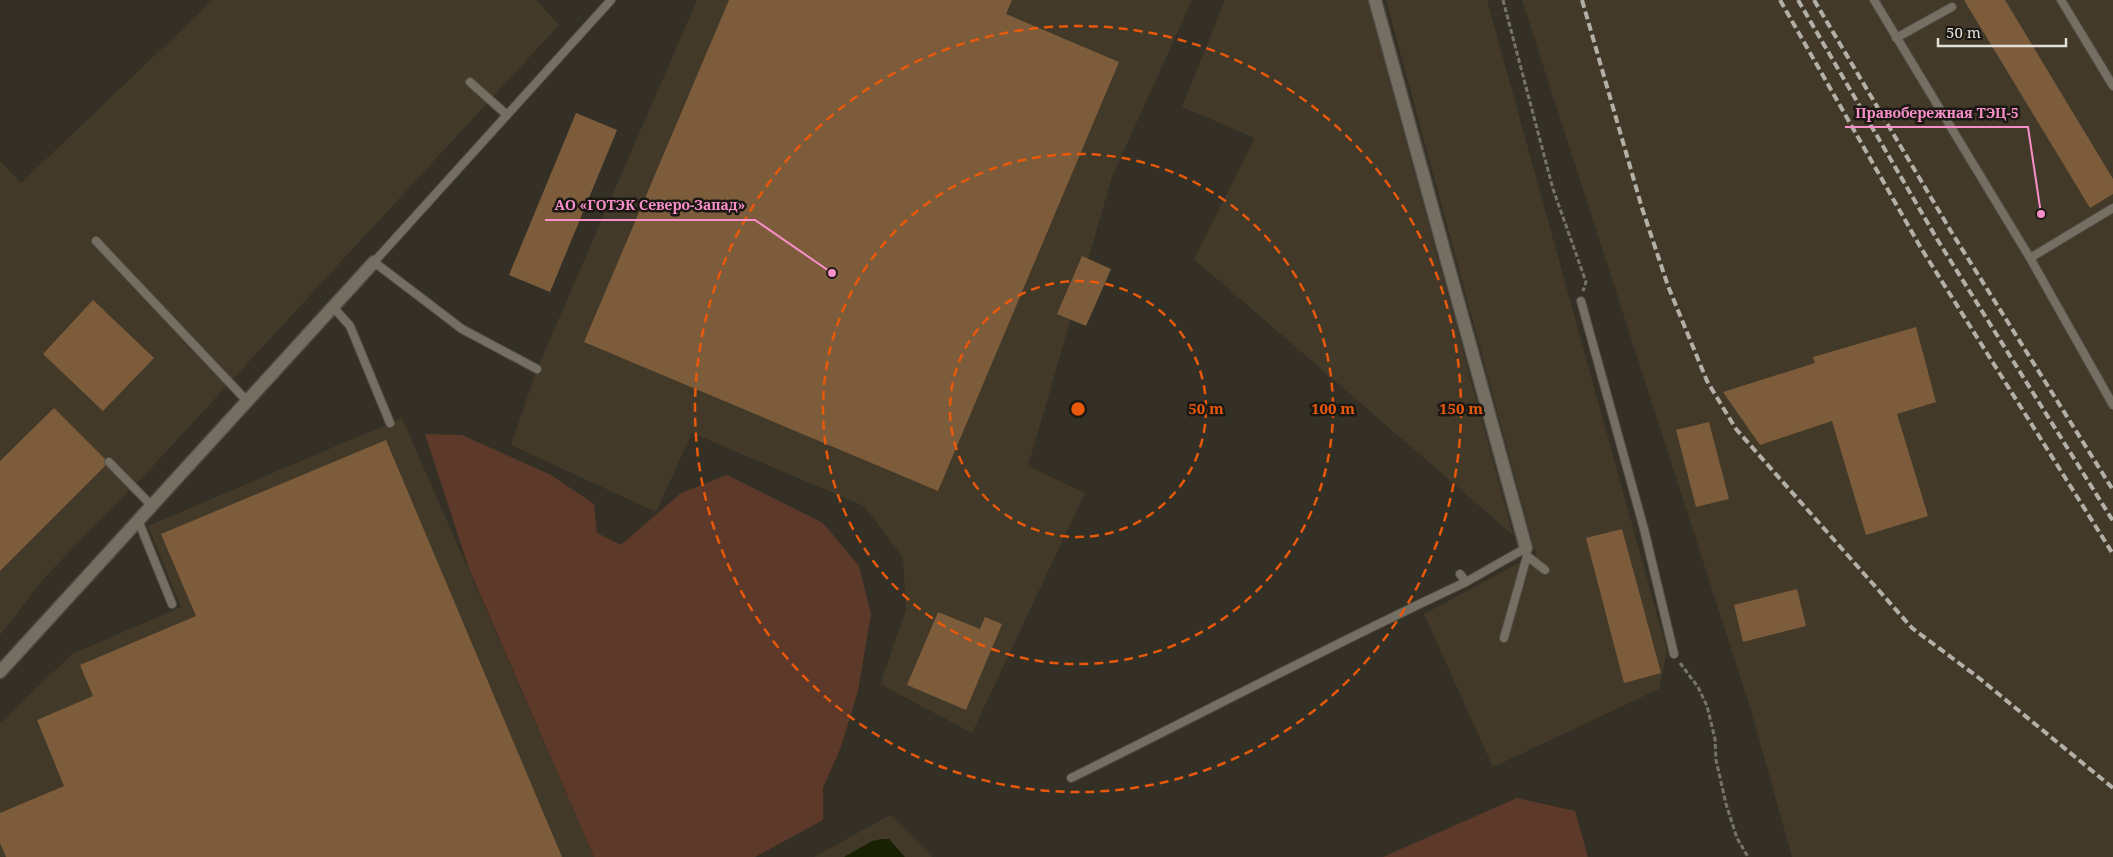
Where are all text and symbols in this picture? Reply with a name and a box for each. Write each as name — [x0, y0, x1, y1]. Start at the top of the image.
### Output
scale bar — [1938, 15, 2066, 47]
text: 50 m — [1946, 22, 1981, 42]
callout: Правобережная ТЭЦ-5 — [1845, 98, 2028, 127]
text: Правобережная ТЭЦ-5 — [1855, 103, 2019, 122]
callout: АО «ГОТЭК Северо-Запад» — [545, 191, 755, 220]
text: АО «ГОТЭК Северо-Запад» — [555, 195, 745, 214]
text: 50 m — [1188, 398, 1224, 418]
text: 100 m — [1311, 398, 1355, 418]
text: 150 m — [1439, 398, 1483, 418]
centre of rings — [1069, 400, 1087, 418]

